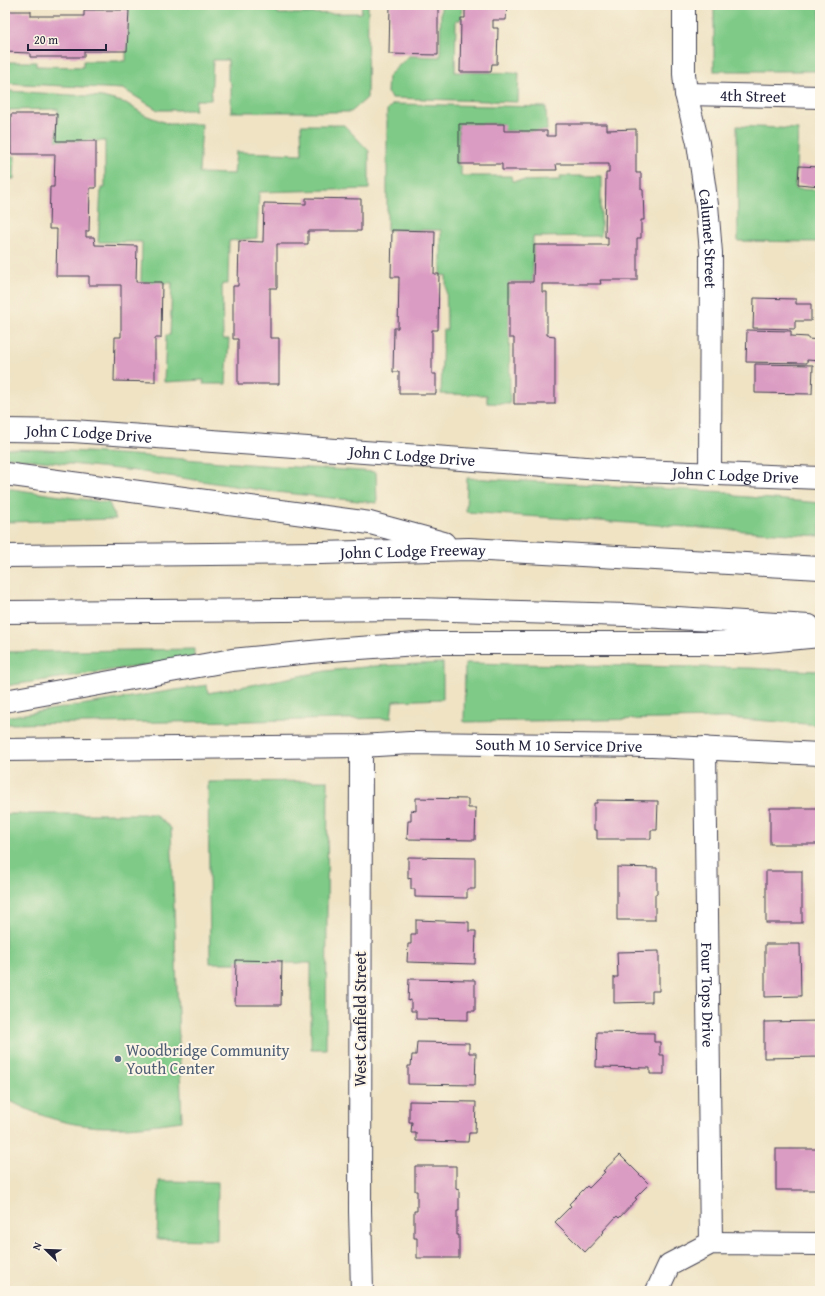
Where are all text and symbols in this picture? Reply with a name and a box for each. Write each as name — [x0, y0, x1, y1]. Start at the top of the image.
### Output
scale bar — [28, 26, 106, 52]
text: 20 m — [34, 31, 58, 48]
street label: 4th Street — [720, 83, 787, 108]
street label: Calumet Street — [693, 187, 723, 289]
street label: John C Lodge Drive — [24, 418, 153, 449]
street label: John C Lodge Drive — [346, 439, 476, 472]
street label: John C Lodge Drive — [670, 460, 799, 489]
street label: John C Lodge Freeway — [337, 537, 487, 565]
street label: South M 10 Service Drive — [475, 732, 642, 758]
street label: Four Tops Drive — [695, 942, 721, 1048]
street label: West Canfield Street — [348, 951, 372, 1087]
place label: Woodbridge Community Youth Center — [126, 1038, 290, 1080]
marker: Woodbridge Community Youth Center — [113, 1054, 123, 1064]
north arrow — [26, 1230, 66, 1270]
text: N — [28, 1239, 46, 1253]

